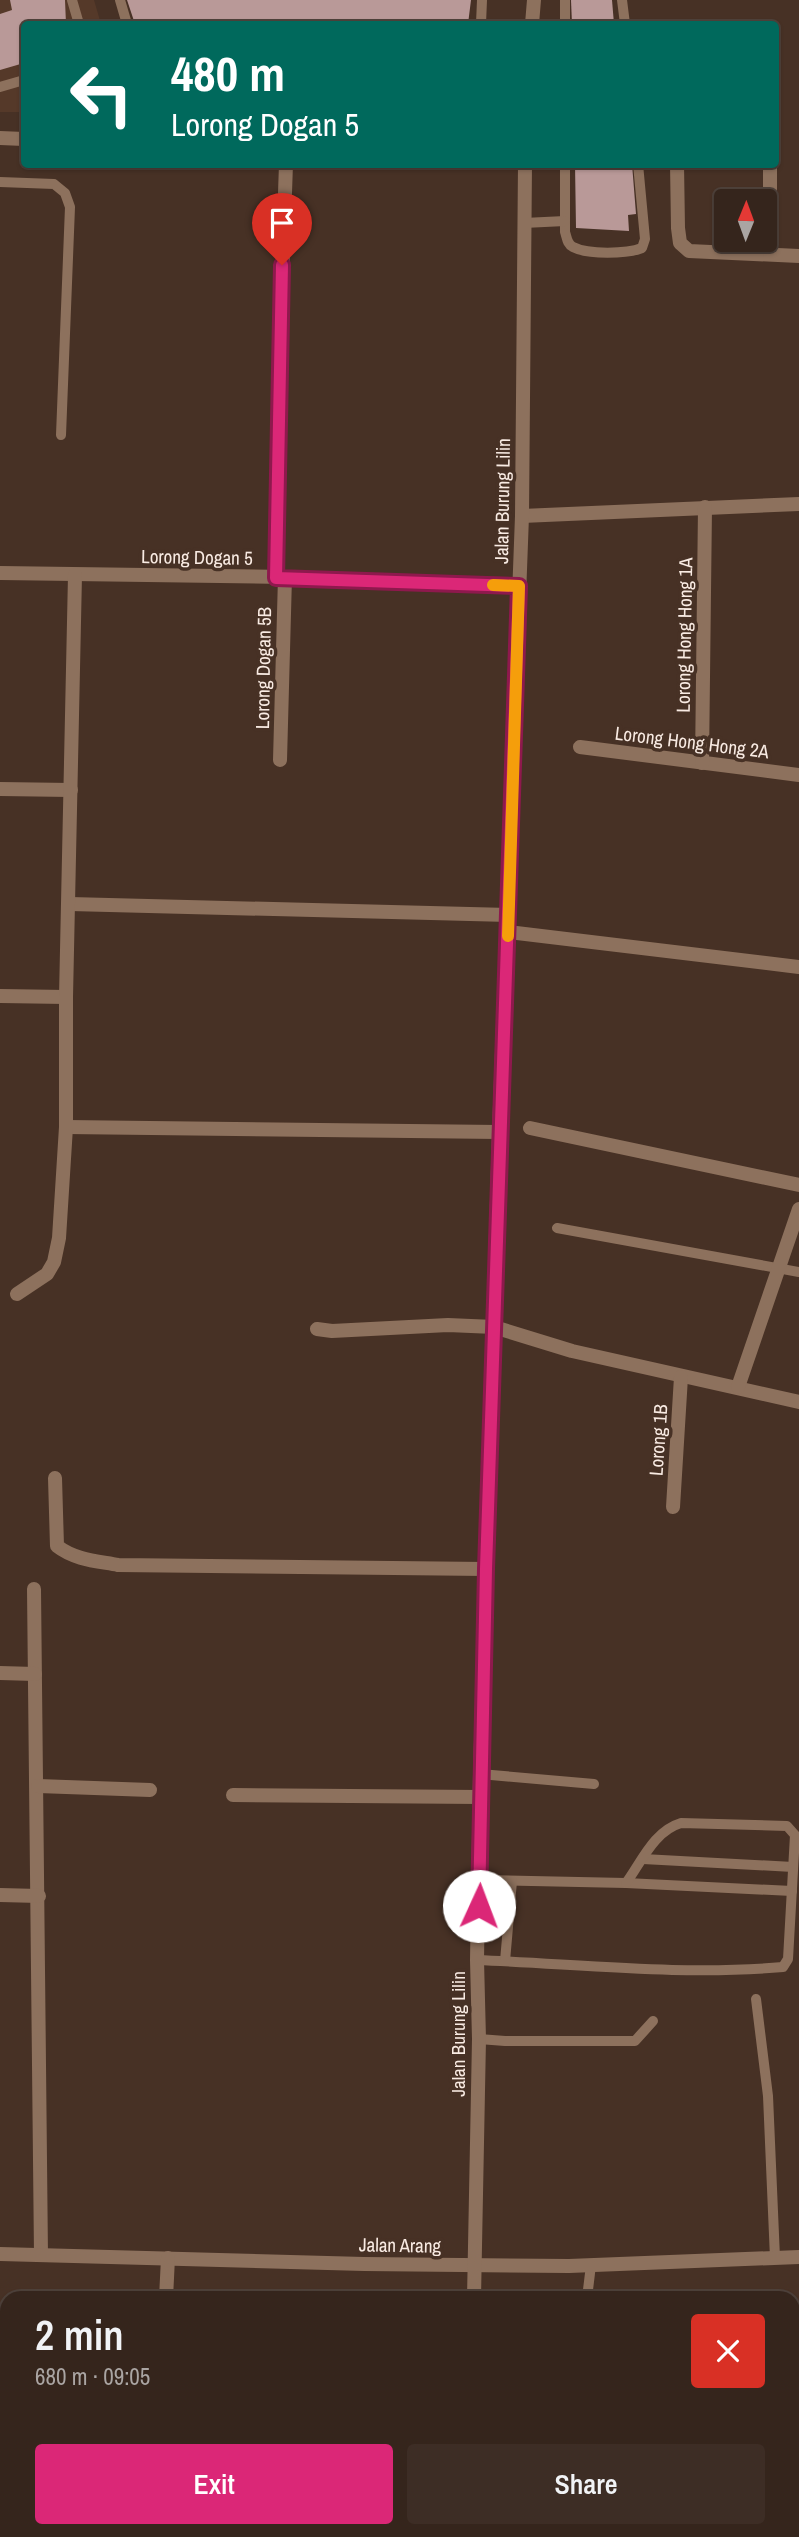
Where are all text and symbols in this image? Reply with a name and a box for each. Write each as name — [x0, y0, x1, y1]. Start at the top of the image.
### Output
text: 480 m — [171, 40, 285, 106]
icon: left — [56, 49, 147, 140]
text: Lorong Dogan 5 — [171, 103, 359, 146]
north arrow — [714, 189, 777, 252]
map controls — [714, 189, 777, 252]
pin — [252, 193, 312, 265]
icon: arrive — [263, 204, 301, 242]
street label: Jalan Burung Lilin — [488, 438, 516, 564]
street label: Lorong Dogan 5 — [141, 543, 253, 571]
street label: Lorong Hong Hong 1A — [670, 557, 698, 713]
street label: Lorong Dogan 5B — [249, 607, 277, 729]
street label: Lorong Hong Hong 2A — [613, 720, 771, 764]
street label: Lorong 1B — [643, 1403, 673, 1477]
position arrow — [442, 1869, 516, 1943]
street label: Jalan Burung Lilin — [445, 1971, 471, 2097]
street label: Jalan Arang — [359, 2231, 442, 2259]
text: 2 min — [35, 2307, 124, 2363]
button: close — [691, 2314, 765, 2388]
text: 680 m · 09:05 — [35, 2361, 150, 2392]
button: Exit — [35, 2444, 393, 2524]
button: Share — [407, 2444, 765, 2524]

